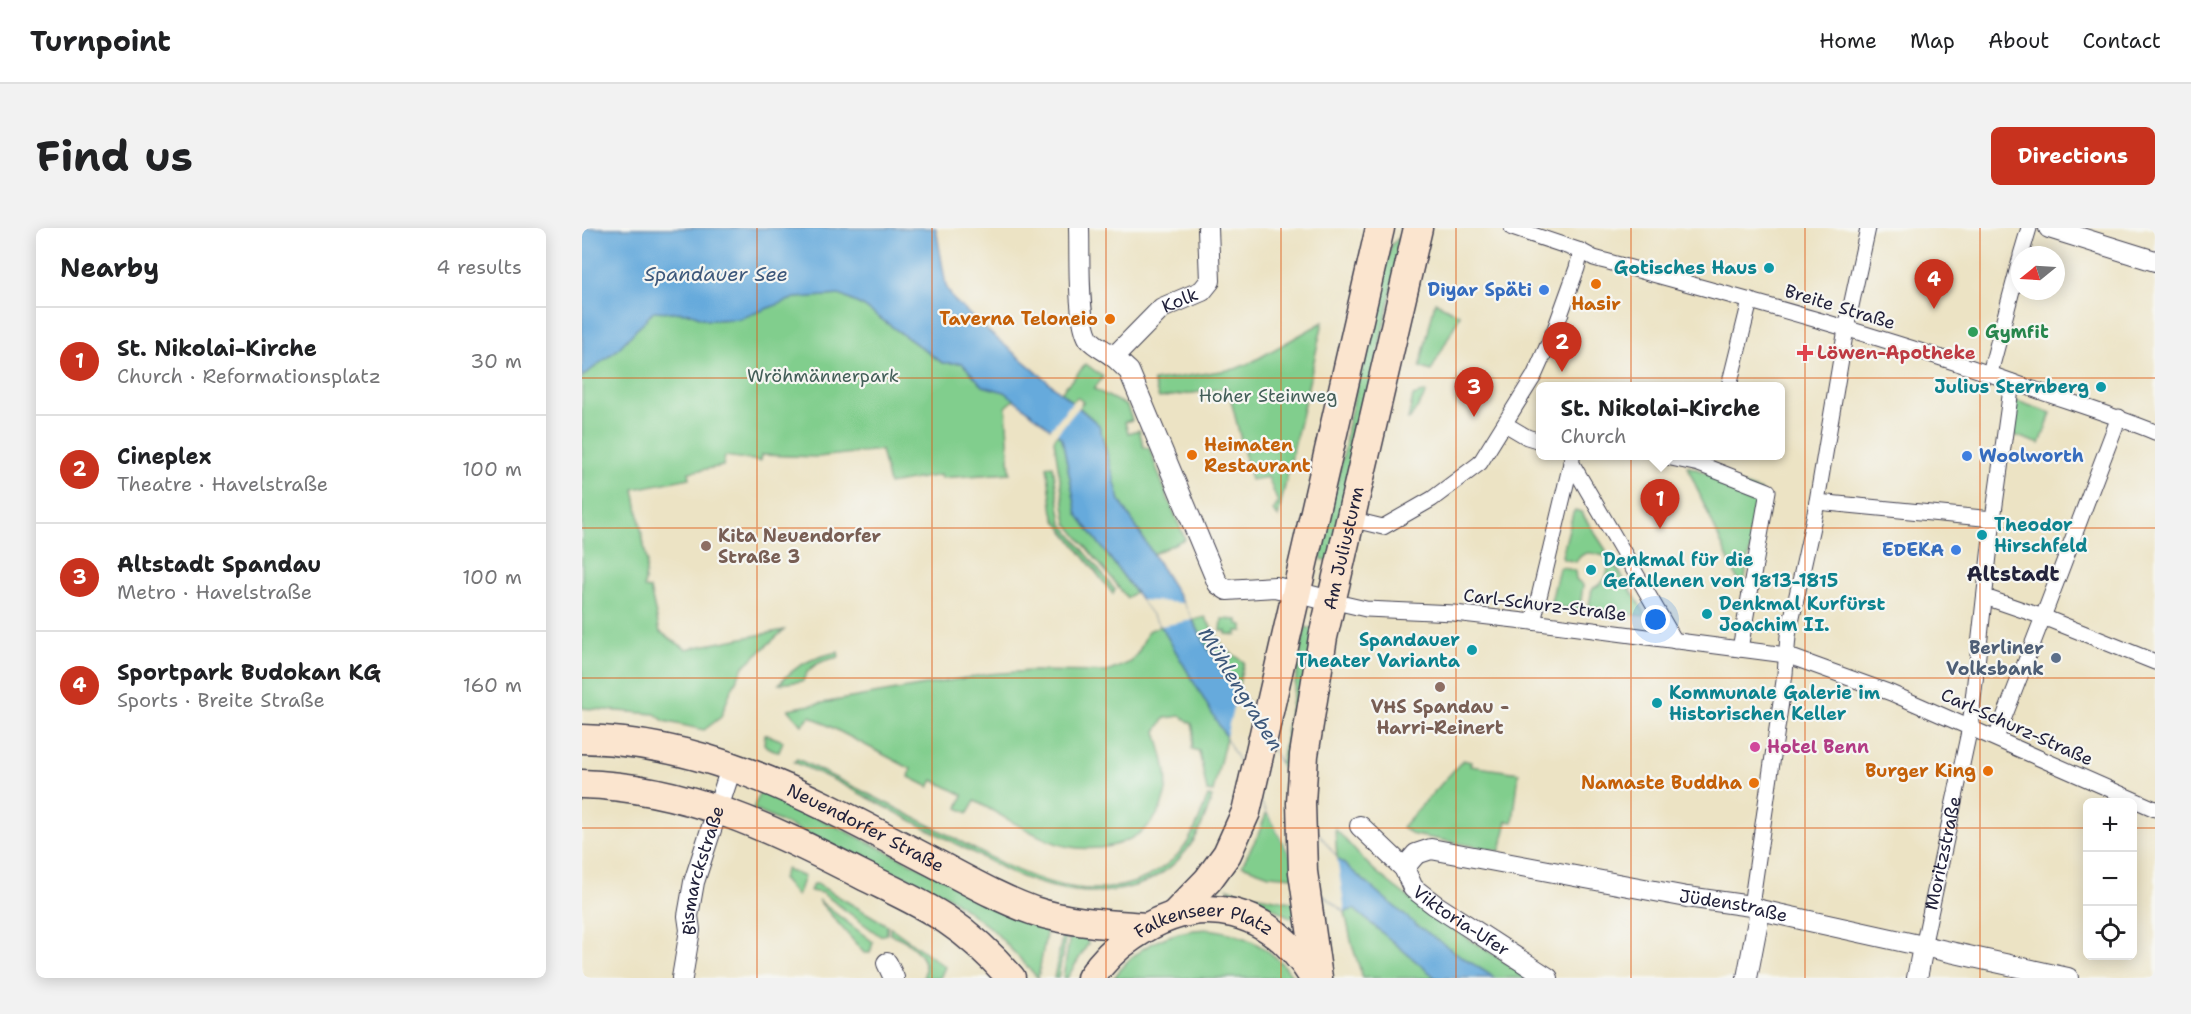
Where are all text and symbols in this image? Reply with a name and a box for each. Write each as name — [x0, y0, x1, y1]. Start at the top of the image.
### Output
text: Turnpoint — [30, 22, 171, 60]
text: Home — [1819, 27, 1877, 55]
text: Map — [1910, 27, 1955, 55]
text: About — [1988, 27, 2049, 55]
text: Contact — [2082, 27, 2161, 55]
button: Directions — [1991, 127, 2155, 185]
text: Find us — [36, 128, 193, 184]
north arrow — [2011, 246, 2065, 300]
text: Nearby — [60, 250, 159, 285]
text: 4 results — [436, 254, 522, 280]
place label: Gotisches Haus — [1614, 256, 1757, 280]
pin: 4 — [1914, 260, 1954, 309]
water label: Spandauer See — [644, 261, 788, 287]
marker: Gotisches Haus — [1762, 261, 1776, 275]
marker: Hasir — [1589, 277, 1603, 291]
place label: Diyar Späti — [1427, 278, 1532, 302]
street label: Breite Straße — [1782, 279, 1898, 335]
street label: Kolk — [1158, 282, 1202, 319]
marker: Diyar Späti — [1537, 283, 1551, 297]
place label: Hasir — [1571, 292, 1621, 316]
place label: Taverna Teloneio — [939, 307, 1098, 331]
marker: Taverna Teloneio — [1103, 312, 1117, 326]
place label: Gymfit — [1985, 320, 2049, 344]
pin: 2 — [1542, 322, 1582, 372]
marker: Gymfit — [1966, 325, 1980, 339]
text: St. Nikolai-Kirche — [117, 334, 317, 363]
place label: Löwen-Apotheke — [1817, 341, 1976, 365]
marker: Löwen-Apotheke — [1798, 346, 1812, 360]
text: 1 — [75, 348, 84, 374]
text: 30 m — [470, 348, 522, 374]
text: Church · Reformationsplatz — [117, 363, 381, 389]
park label: Wröhmännerpark — [747, 364, 899, 388]
pin: 3 — [1454, 368, 1494, 417]
place label: Julius Sternberg — [1934, 375, 2089, 399]
marker: Julius Sternberg — [2094, 380, 2108, 394]
popup — [1536, 382, 1785, 460]
park label: Hoher Steinweg — [1199, 384, 1337, 408]
text: St. Nikolai-Kirche — [1560, 394, 1761, 423]
text: Church — [1560, 423, 1627, 449]
place label: Heimaten Restaurant — [1204, 433, 1311, 478]
text: Cineplex — [117, 442, 211, 471]
place label: Woolworth — [1979, 444, 2084, 468]
marker: Heimaten Restaurant — [1185, 448, 1199, 462]
marker: Woolworth — [1960, 449, 1974, 463]
text: 2 — [73, 456, 87, 482]
text: 100 m — [462, 456, 522, 482]
text: Theatre · Havelstraße — [117, 471, 328, 497]
pin: 1 — [1640, 480, 1680, 529]
street label: Am Juliusturm — [1318, 484, 1370, 612]
place label: Theodor Hirschfeld — [1994, 513, 2088, 558]
place label: Kita Neuendorfer Straße 3 — [718, 524, 882, 569]
marker: Theodor Hirschfeld — [1975, 528, 1989, 542]
place label: EDEKA — [1882, 538, 1944, 562]
marker: Kita Neuendorfer Straße 3 — [699, 539, 713, 553]
marker: EDEKA — [1949, 543, 1963, 557]
place label: Denkmal für die Gefallenen von 1813-1815 — [1603, 548, 1838, 593]
text: Altstadt Spandau — [117, 550, 321, 579]
district label: Altstadt — [1966, 560, 2060, 588]
marker: Denkmal für die Gefallenen von 1813-1815 — [1584, 563, 1598, 577]
text: 3 — [73, 564, 87, 590]
text: 100 m — [462, 564, 522, 590]
text: Metro · Havelstraße — [117, 579, 312, 605]
street label: Carl-Schurz-Straße — [1462, 583, 1628, 627]
place label: Denkmal Kurfürst Joachim II. — [1719, 592, 1885, 637]
your location — [1641, 605, 1670, 634]
marker: Denkmal Kurfürst Joachim II. — [1700, 607, 1714, 621]
water label: Mühlengraben — [1193, 622, 1289, 756]
place label: Spandauer Theater Varianta — [1296, 628, 1461, 673]
place label: Berliner Volksbank — [1946, 636, 2044, 681]
marker: Spandauer Theater Varianta — [1465, 643, 1479, 657]
marker: Berliner Volksbank — [2049, 651, 2063, 665]
text: Sportpark Budokan KG — [117, 658, 381, 687]
text: 4 — [73, 672, 87, 698]
text: 160 m — [463, 672, 522, 698]
marker: VHS Spandau - Harri-Reinert — [1433, 680, 1447, 694]
place label: Kommunale Galerie im Historischen Keller — [1669, 681, 1881, 726]
street label: Carl-Schurz-Straße — [1937, 683, 2097, 771]
text: Sports · Breite Straße — [117, 687, 325, 713]
place label: VHS Spandau - Harri-Reinert — [1371, 695, 1509, 740]
marker: Kommunale Galerie im Historischen Keller — [1650, 696, 1664, 710]
place label: Hotel Benn — [1767, 735, 1869, 759]
marker: Hotel Benn — [1748, 740, 1762, 754]
place label: Burger King — [1865, 759, 1976, 783]
marker: Burger King — [1981, 764, 1995, 778]
place label: Namaste Buddha — [1581, 771, 1743, 795]
marker: Namaste Buddha — [1747, 776, 1761, 790]
street label: Neuendorfer Straße — [783, 778, 948, 878]
street label: Moritzstraße — [1919, 794, 1967, 912]
map controls — [2083, 798, 2137, 960]
button: + — [2083, 798, 2137, 852]
street label: Bismarckstraße — [675, 803, 730, 937]
button: − — [2083, 852, 2137, 906]
street label: Viktoria-Ufer — [1407, 880, 1514, 962]
street label: Jüdenstraße — [1677, 884, 1790, 928]
text: Falkenseer Platz — [1130, 898, 1278, 944]
button: locate — [2083, 906, 2137, 960]
street label: Falkenseer Platz — [1131, 925, 1277, 949]

